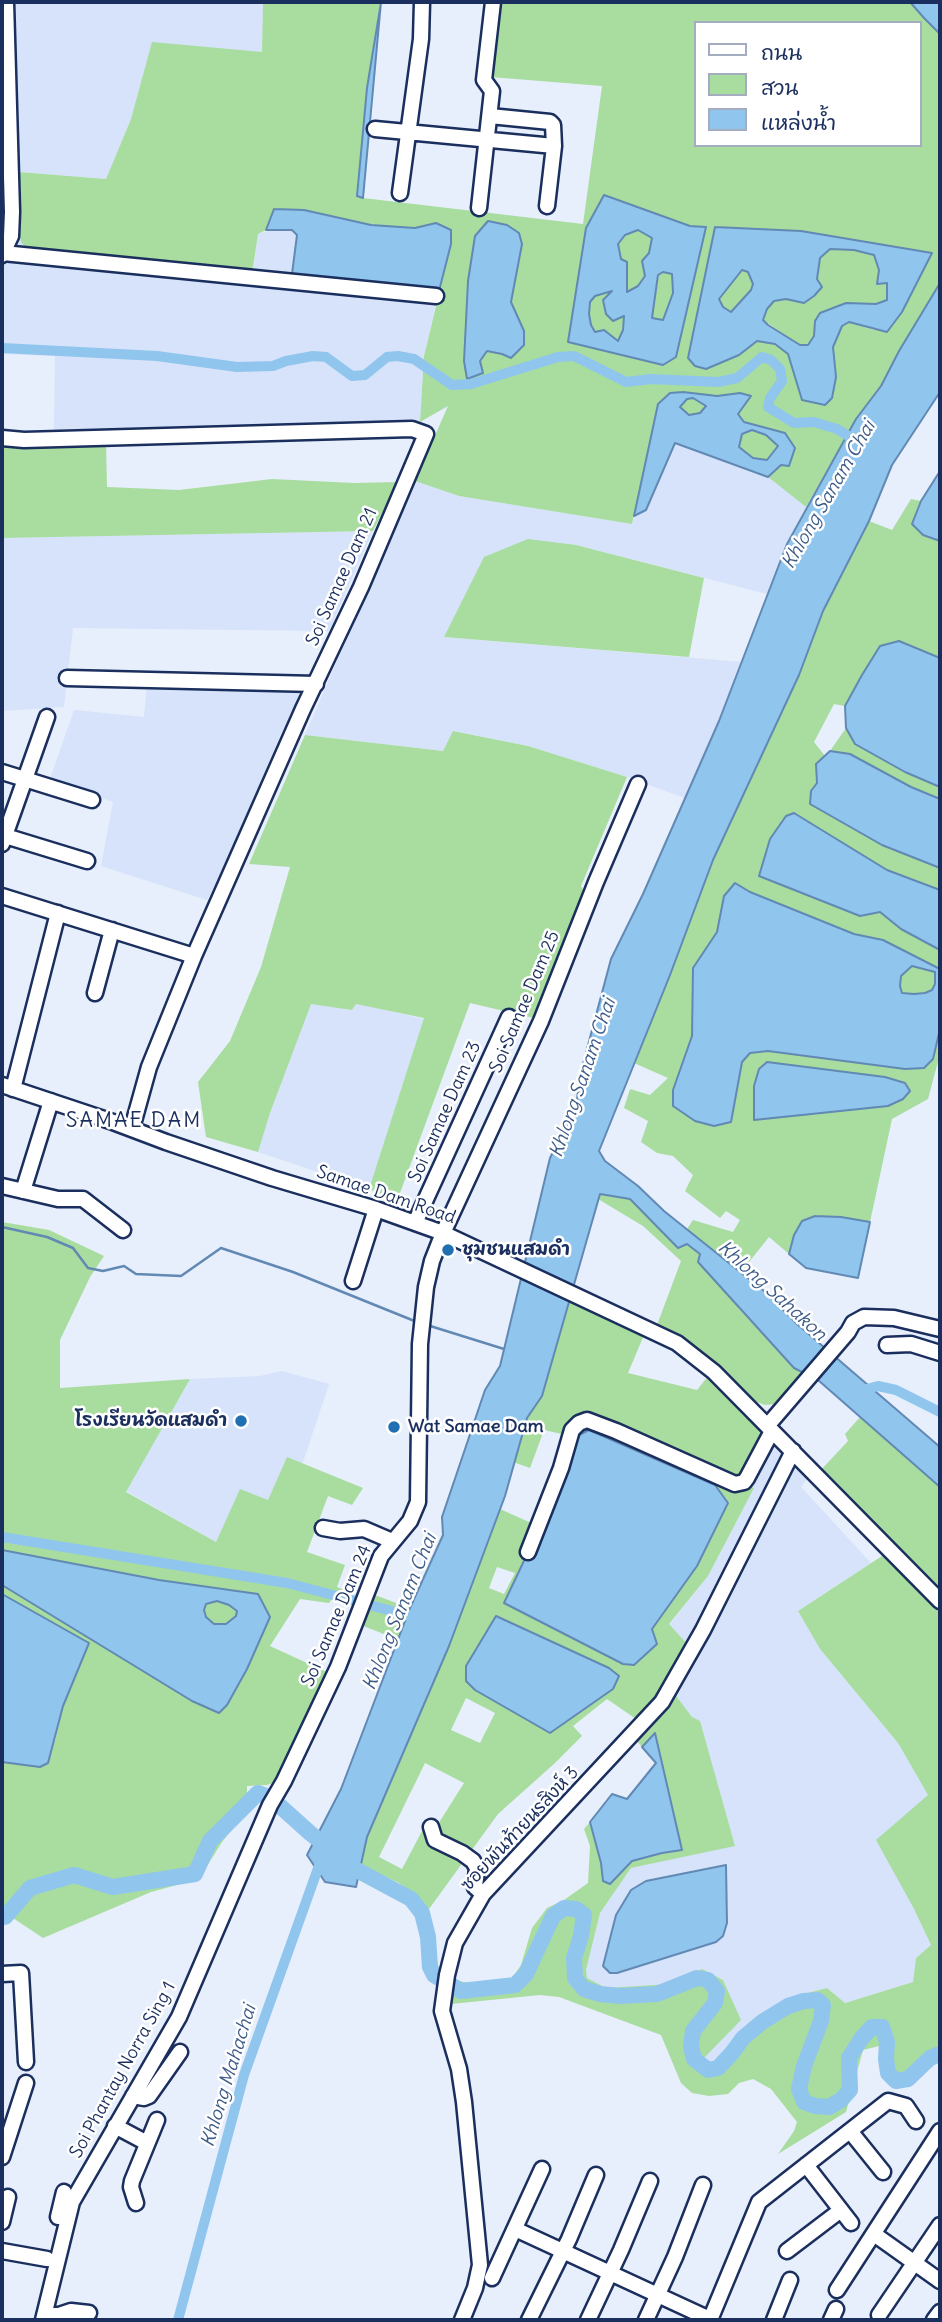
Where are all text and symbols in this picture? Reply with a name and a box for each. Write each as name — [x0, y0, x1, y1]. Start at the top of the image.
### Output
legend — [694, 21, 921, 147]
text: ถนน — [761, 39, 802, 66]
text: สวน — [761, 74, 798, 101]
text: แหล่งน้ำ — [761, 109, 836, 136]
water label: Khlong Sanam Chai — [777, 417, 881, 573]
street label: Soi Samae Dam 21 — [302, 505, 382, 649]
street label: Soi Samae Dam 25 — [485, 928, 565, 1076]
water label: Khlong Sanam Chai — [545, 995, 621, 1161]
street label: Soi Samae Dam 23 — [404, 1038, 486, 1186]
district label: SAMAE DAM — [67, 1108, 201, 1134]
street label: Samae Dam Road — [314, 1161, 458, 1229]
water label: Khlong Sahakon — [713, 1236, 831, 1346]
place label: ชุมชนแสมดำ — [462, 1239, 570, 1261]
marker: ชุมชนแสมดำ — [440, 1242, 456, 1258]
place label: โรงเรียนวัดแสมดำ — [75, 1410, 227, 1432]
marker: โรงเรียนวัดแสมดำ — [233, 1413, 249, 1429]
place label: Wat Samae Dam — [408, 1416, 543, 1438]
marker: Wat Samae Dam — [386, 1419, 402, 1435]
water label: Khlong Sanam Chai — [358, 1530, 442, 1694]
street label: Soi Samae Dam 24 — [297, 1542, 377, 1690]
street label: ซอยพันท้ายนรสิงห์ 3 — [457, 1762, 583, 1896]
street label: Soi Phantay Norra Sing 1 — [65, 1978, 181, 2162]
water label: Khlong Mahachai — [197, 2002, 261, 2150]

